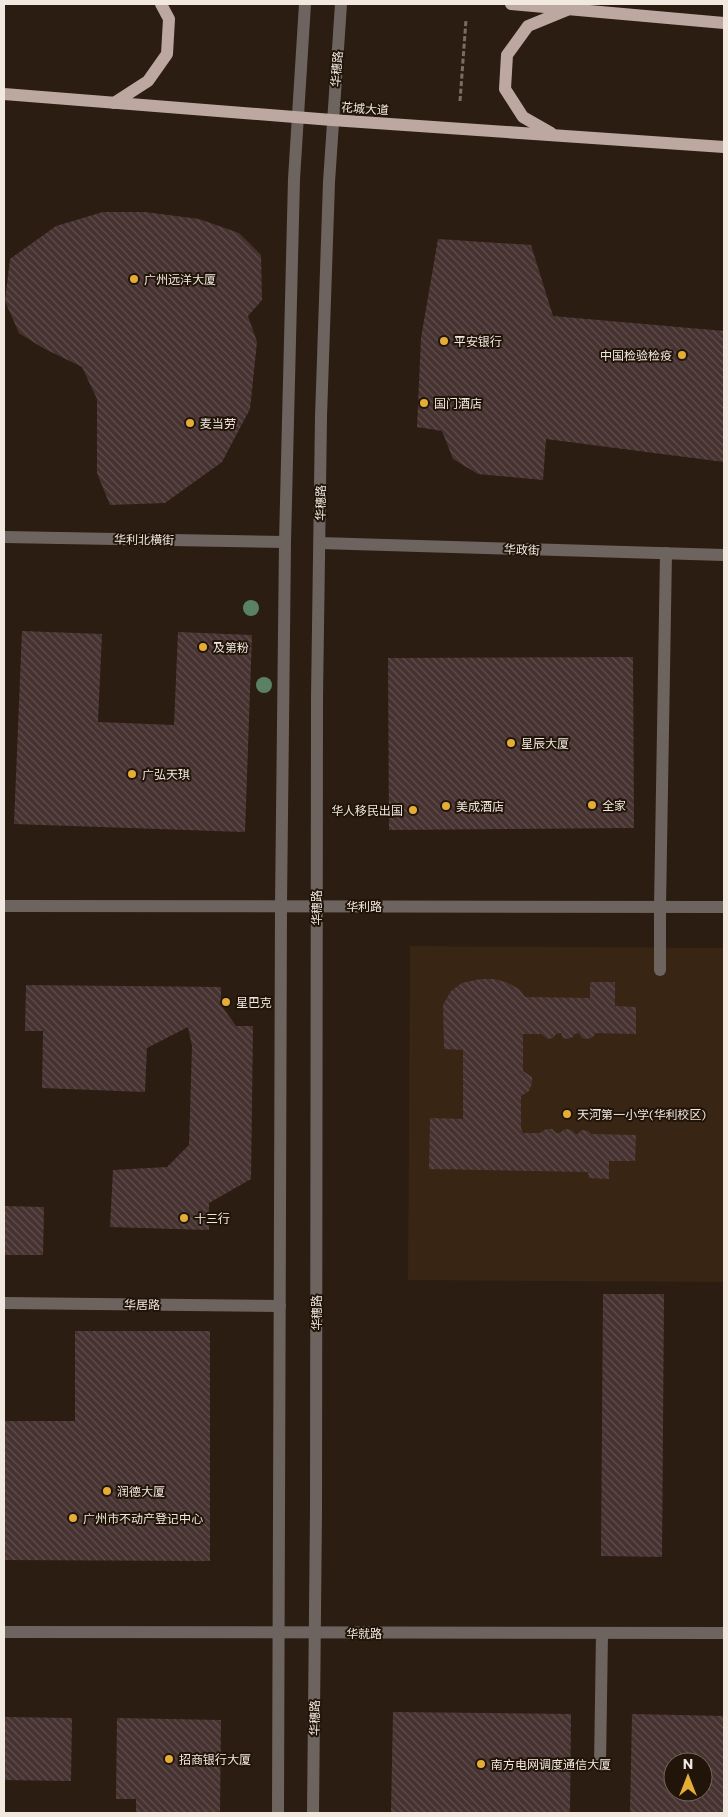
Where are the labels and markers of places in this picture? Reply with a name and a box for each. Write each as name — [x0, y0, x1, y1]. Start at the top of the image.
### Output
place label: 广州远洋大厦 — [144, 272, 216, 286]
marker: 广州远洋大厦 — [128, 273, 140, 285]
place label: 平安银行 — [454, 334, 502, 348]
marker: 平安银行 — [438, 335, 450, 347]
place label: 中国检验检疫 — [600, 348, 672, 362]
marker: 中国检验检疫 — [676, 349, 688, 361]
place label: 国门酒店 — [434, 396, 482, 410]
marker: 国门酒店 — [418, 397, 430, 409]
place label: 麦当劳 — [200, 416, 236, 430]
marker: 麦当劳 — [184, 417, 196, 429]
place label: 及第粉 — [213, 640, 249, 654]
marker: 及第粉 — [197, 641, 209, 653]
place label: 星辰大厦 — [521, 736, 569, 750]
marker: 星辰大厦 — [505, 737, 517, 749]
place label: 广弘天琪 — [142, 767, 190, 781]
marker: 广弘天琪 — [126, 768, 138, 780]
place label: 全家 — [602, 798, 626, 812]
place label: 美成酒店 — [456, 799, 504, 813]
marker: 全家 — [586, 799, 598, 811]
marker: 美成酒店 — [440, 800, 452, 812]
place label: 华人移民出国 — [331, 803, 403, 817]
marker: 华人移民出国 — [407, 804, 419, 816]
place label: 星巴克 — [236, 995, 272, 1009]
marker: 星巴克 — [220, 996, 232, 1008]
place label: 天河第一小学(华利校区) — [577, 1107, 706, 1121]
marker: 天河第一小学(华利校区) — [561, 1108, 573, 1120]
place label: 十三行 — [194, 1211, 230, 1225]
marker: 十三行 — [178, 1212, 190, 1224]
place label: 润德大厦 — [117, 1484, 165, 1498]
marker: 润德大厦 — [101, 1485, 113, 1497]
place label: 广州市不动产登记中心 — [83, 1511, 203, 1525]
marker: 广州市不动产登记中心 — [67, 1512, 79, 1524]
place label: 招商银行大厦 — [179, 1752, 251, 1766]
marker: 招商银行大厦 — [163, 1753, 175, 1765]
place label: 南方电网调度通信大厦 — [491, 1757, 611, 1771]
marker: 南方电网调度通信大厦 — [475, 1758, 487, 1770]

